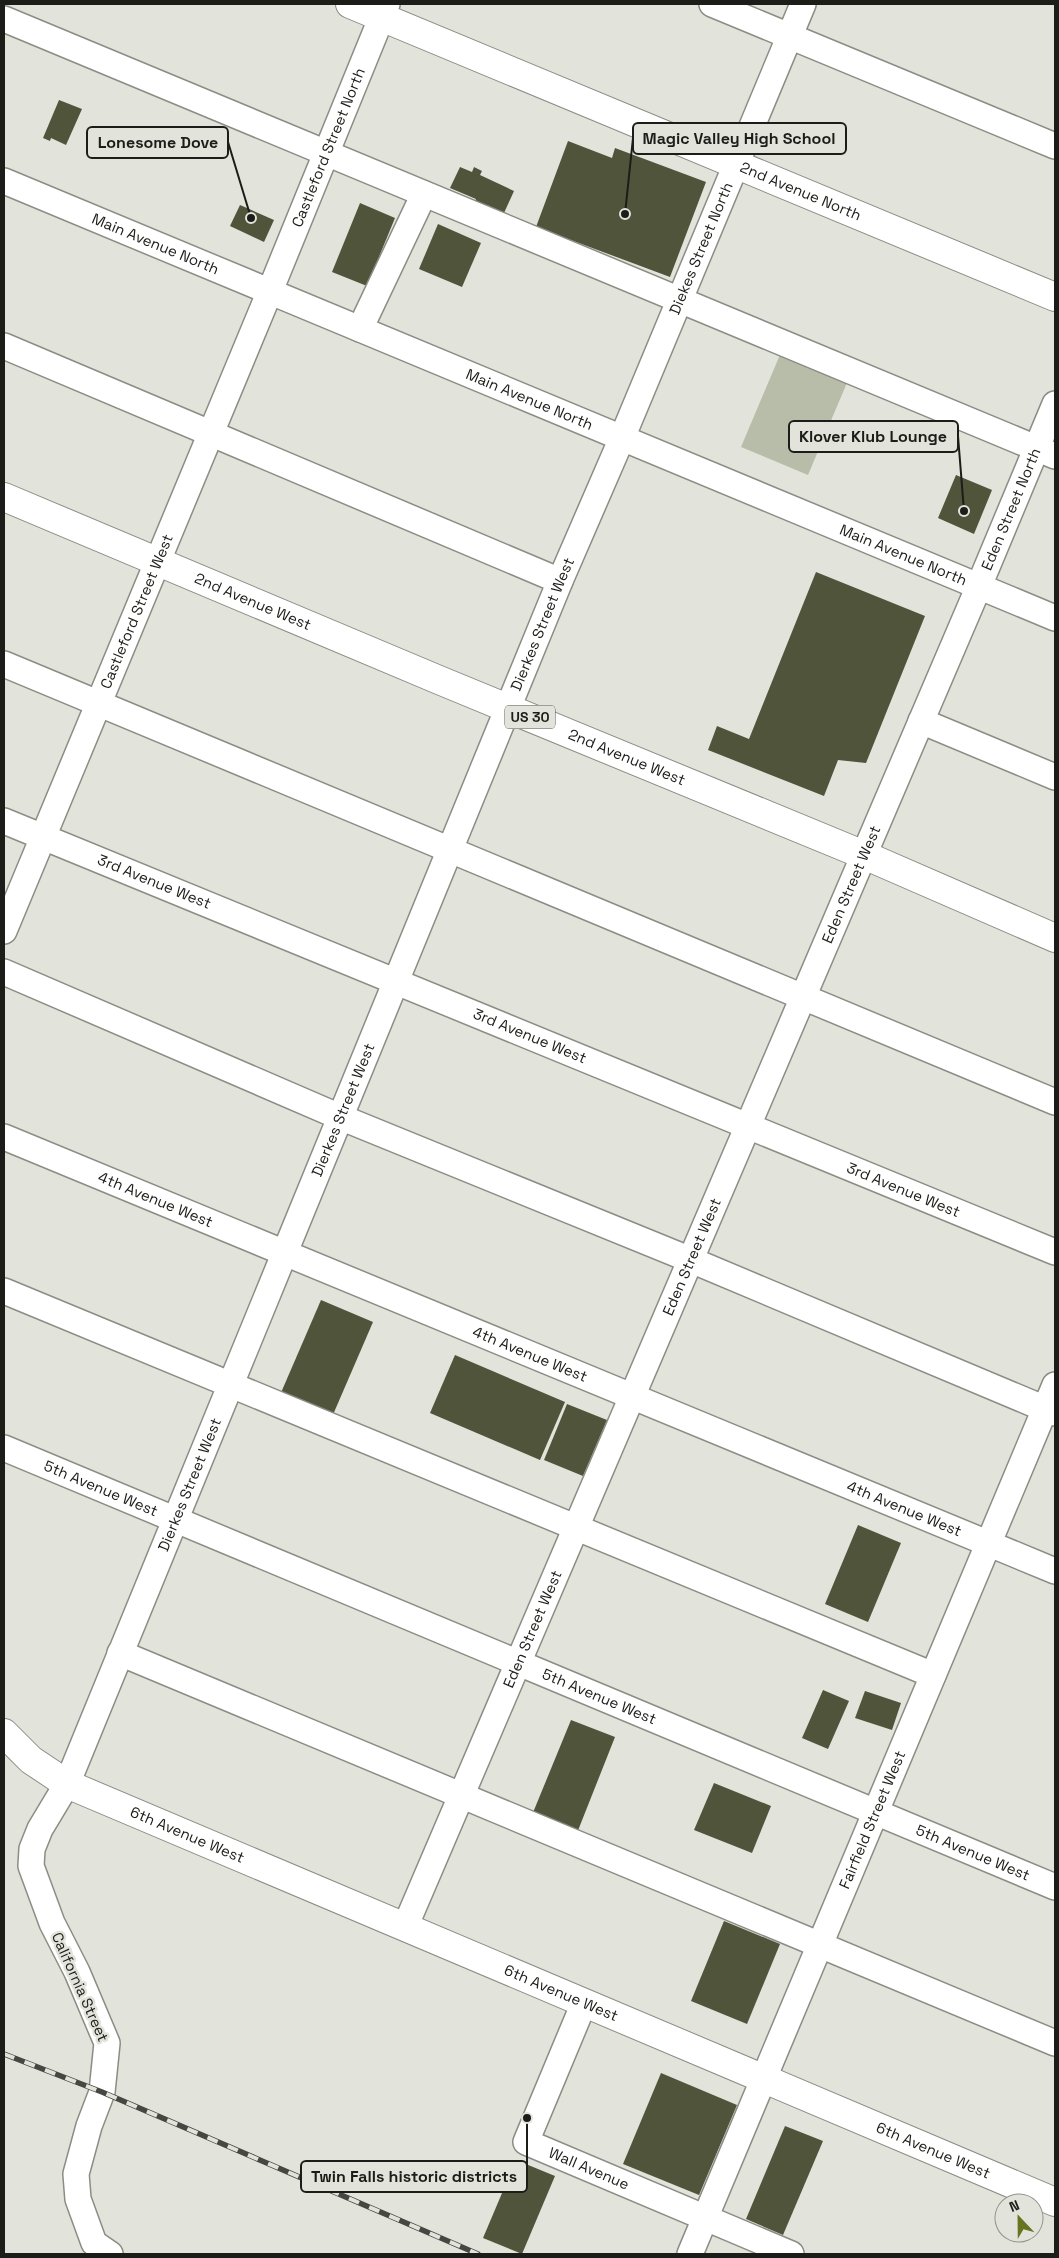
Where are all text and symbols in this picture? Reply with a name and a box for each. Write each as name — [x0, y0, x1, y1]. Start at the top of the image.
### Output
street label: Castleford Street North — [287, 65, 369, 230]
callout: Magic Valley High School — [633, 123, 846, 154]
callout: Lonesome Dove — [87, 127, 228, 158]
text: Magic Valley High School — [643, 128, 835, 149]
text: Lonesome Dove — [98, 132, 218, 153]
street label: 2nd Avenue North — [737, 157, 864, 224]
street label: Diekes Street North — [665, 179, 737, 317]
street label: Main Avenue North — [89, 209, 222, 278]
street label: Main Avenue North — [463, 364, 596, 434]
callout: Klover Klub Lounge — [789, 421, 958, 452]
text: Klover Klub Lounge — [799, 426, 947, 447]
street label: Eden Street North — [977, 445, 1045, 573]
street label: Main Avenue North — [837, 520, 970, 589]
street label: Castleford Street West — [96, 531, 177, 691]
street label: Dierkes Street West — [506, 554, 578, 694]
street label: 2nd Avenue West — [192, 568, 314, 634]
road number: US 30 — [505, 706, 555, 729]
street label: 2nd Avenue West — [566, 724, 688, 789]
street label: Eden Street West — [817, 822, 884, 946]
street label: 3rd Avenue West — [95, 850, 214, 913]
street label: 3rd Avenue West — [470, 1004, 590, 1067]
street label: Dierkes Street West — [307, 1040, 379, 1179]
street label: 3rd Avenue West — [844, 1158, 963, 1221]
street label: 4th Avenue West — [96, 1167, 216, 1231]
street label: Eden Street West — [658, 1195, 725, 1318]
street label: 4th Avenue West — [470, 1322, 590, 1386]
street label: Dierkes Street West — [153, 1415, 225, 1554]
street label: 5th Avenue West — [41, 1456, 161, 1520]
street label: 4th Avenue West — [844, 1476, 965, 1540]
street label: Eden Street West — [498, 1567, 566, 1691]
street label: 5th Avenue West — [539, 1664, 659, 1728]
street label: Fairfield Street West — [834, 1748, 909, 1892]
street label: 6th Avenue West — [127, 1802, 247, 1867]
street label: 5th Avenue West — [913, 1820, 1033, 1885]
street label: California Street — [48, 1929, 113, 2045]
street label: 6th Avenue West — [501, 1960, 621, 2025]
street label: 6th Avenue West — [873, 2117, 993, 2183]
street label: Wall Avenue — [546, 2143, 632, 2194]
callout: Twin Falls historic districts — [301, 2161, 527, 2192]
text: Twin Falls historic districts — [311, 2166, 517, 2187]
north arrow — [994, 2193, 1044, 2243]
text: N — [1006, 2196, 1022, 2216]

